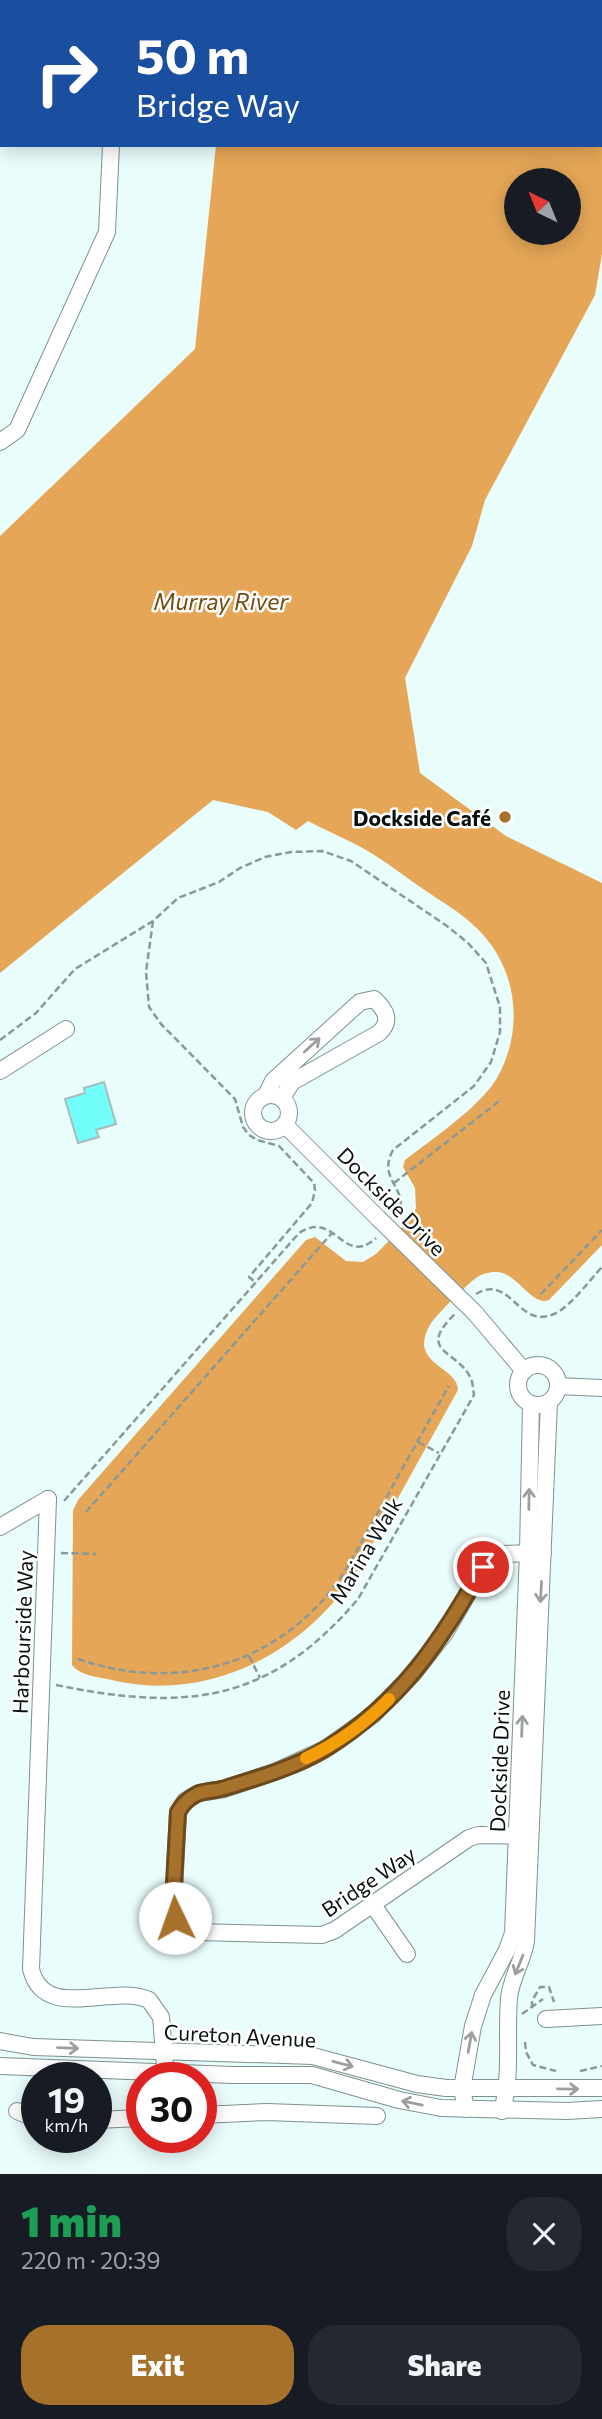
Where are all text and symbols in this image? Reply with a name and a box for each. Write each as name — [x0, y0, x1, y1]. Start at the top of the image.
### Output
text: 50 m — [136, 24, 249, 84]
icon: right — [21, 28, 112, 119]
text: Bridge Way — [136, 84, 300, 124]
north arrow — [504, 168, 581, 245]
map controls — [504, 168, 581, 245]
water label: Murray River — [153, 587, 289, 615]
place label: Dockside Café — [353, 805, 491, 830]
marker: Dockside Café — [497, 809, 513, 825]
one-way arrow — [303, 1037, 320, 1054]
street label: Dockside Drive — [333, 1142, 451, 1260]
one-way arrow — [522, 1488, 536, 1511]
street label: Marina Walk — [323, 1492, 407, 1608]
pin — [453, 1537, 513, 1597]
icon: arrive — [464, 1548, 502, 1586]
street label: Harbourside Way — [7, 1550, 37, 1714]
one-way arrow — [534, 1581, 547, 1603]
street label: Dockside Drive — [484, 1689, 514, 1833]
one-way arrow — [515, 1715, 528, 1738]
street label: Bridge Way — [316, 1840, 420, 1921]
position arrow — [138, 1881, 212, 1955]
one-way arrow — [511, 1954, 524, 1976]
street label: Cureton Avenue — [163, 2019, 317, 2051]
one-way arrow — [464, 2031, 477, 2054]
one-way arrow — [56, 2042, 79, 2055]
one-way arrow — [332, 2059, 354, 2072]
speed limit sign: 30 — [126, 2062, 217, 2153]
text: 19 — [48, 2077, 85, 2120]
one-way arrow — [556, 2082, 579, 2096]
one-way arrow — [401, 2095, 424, 2109]
text: km/h — [45, 2114, 88, 2136]
text: 1 min — [21, 2194, 122, 2246]
button: close — [507, 2197, 581, 2271]
text: 220 m · 20:39 — [21, 2246, 160, 2274]
button: Exit — [21, 2325, 294, 2405]
button: Share — [308, 2325, 581, 2405]

